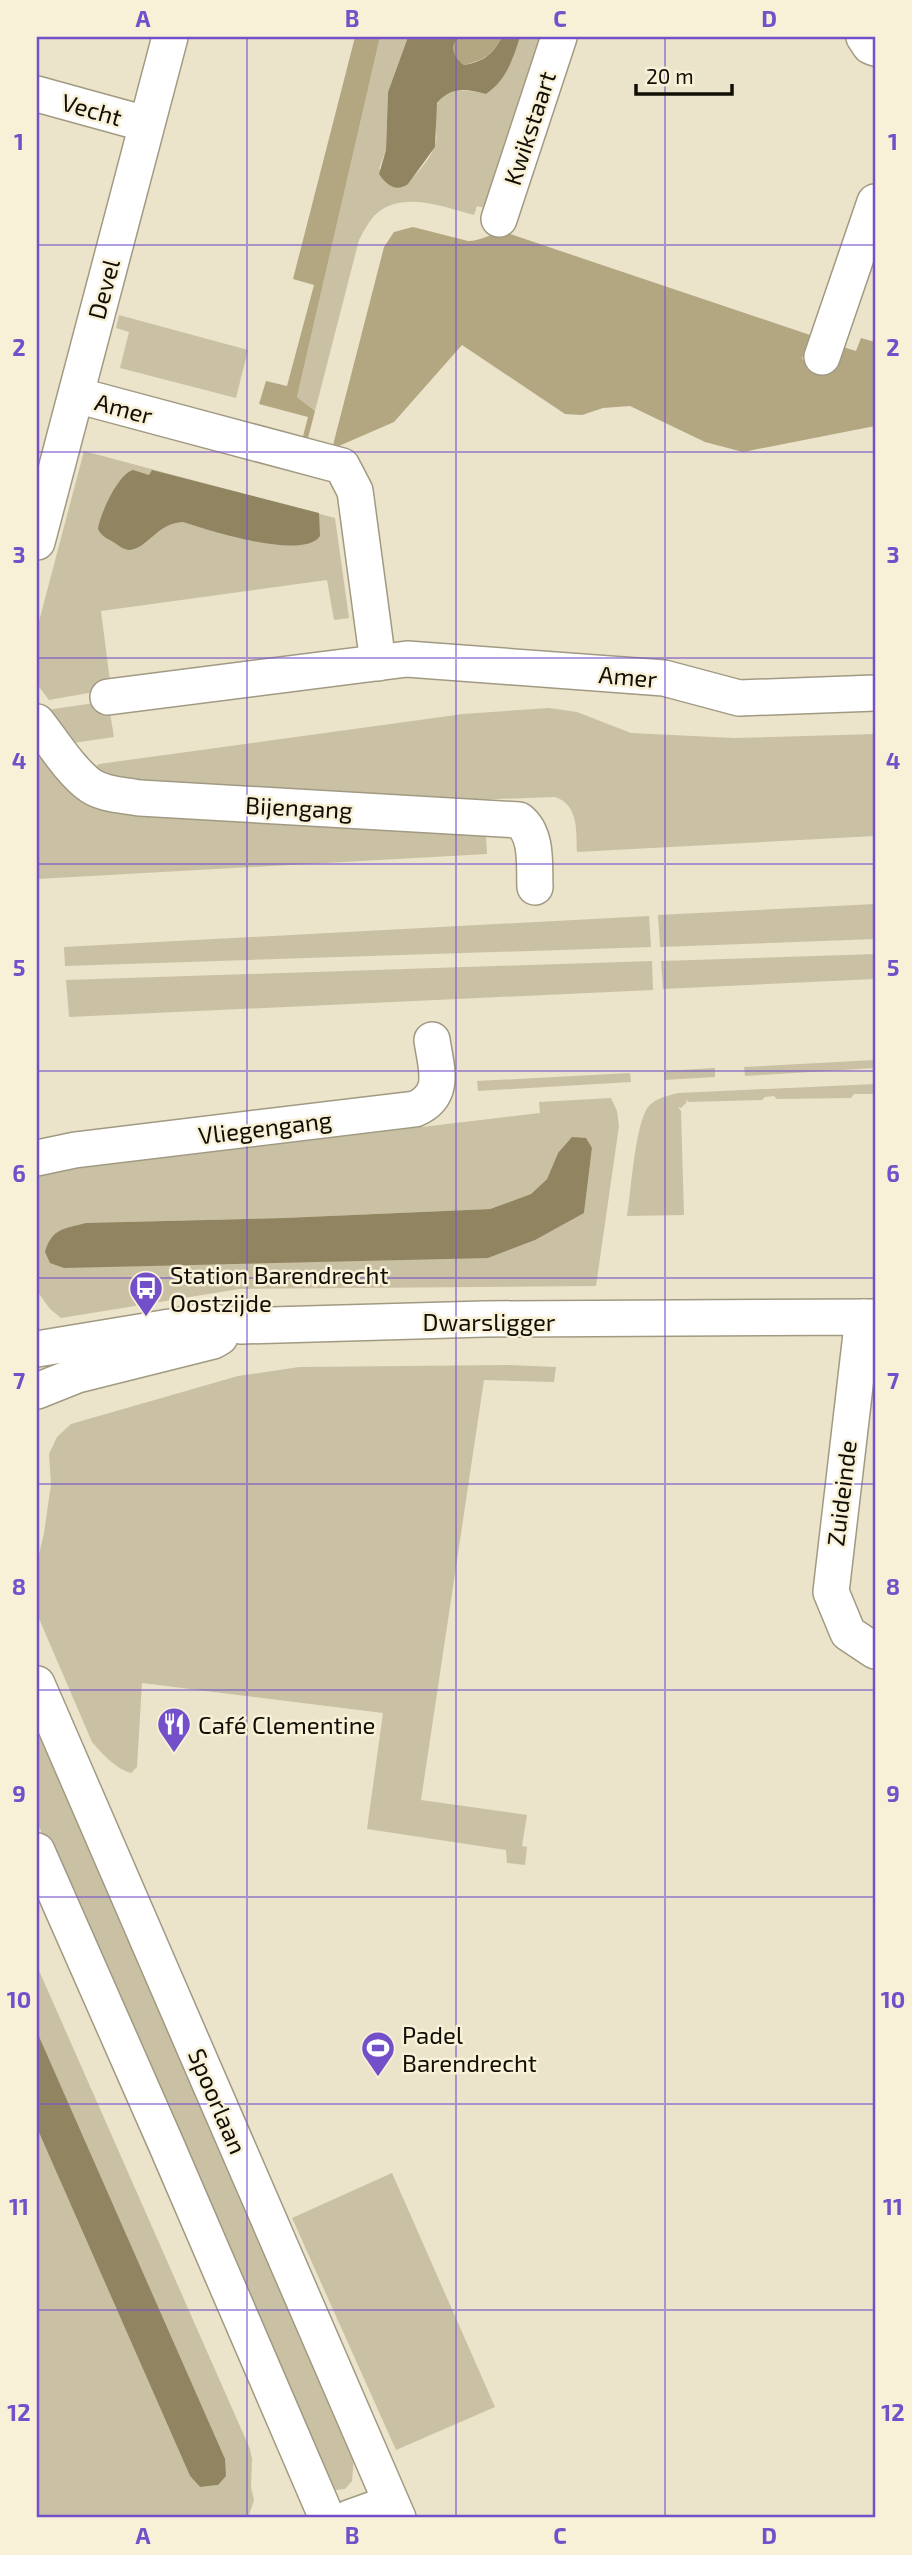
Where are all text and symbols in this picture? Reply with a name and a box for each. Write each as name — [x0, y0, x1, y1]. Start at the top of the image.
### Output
text: A — [135, 4, 151, 32]
text: B — [345, 4, 359, 32]
text: C — [553, 4, 567, 32]
text: D — [761, 4, 777, 32]
scale bar — [636, 52, 732, 96]
text: 20 m — [646, 63, 694, 88]
street label: Kwikstaart — [497, 67, 561, 189]
street label: Vecht — [58, 87, 126, 131]
text: 1 — [14, 127, 24, 155]
text: 1 — [888, 127, 898, 155]
street label: Devel — [81, 256, 125, 322]
text: 2 — [12, 333, 26, 361]
text: 2 — [886, 333, 900, 361]
street label: Amer — [92, 386, 156, 430]
text: 3 — [12, 540, 26, 568]
text: 3 — [886, 540, 900, 568]
street label: Amer — [598, 659, 659, 693]
text: 4 — [12, 746, 26, 774]
text: 4 — [886, 746, 900, 774]
street label: Bijengang — [245, 790, 353, 824]
text: 5 — [13, 953, 25, 981]
text: 5 — [887, 953, 899, 981]
street label: Vliegengang — [196, 1104, 334, 1150]
text: 6 — [12, 1159, 26, 1187]
text: 6 — [886, 1159, 900, 1187]
place label: Station Barendrecht Oostzijde — [170, 1260, 389, 1317]
bus stop icon: Station Barendrecht Oostzijde — [127, 1269, 165, 1318]
street label: Dwarsligger — [423, 1307, 556, 1336]
text: 7 — [13, 1366, 25, 1394]
text: 7 — [887, 1366, 899, 1394]
street label: Zuideinde — [820, 1438, 862, 1548]
text: 8 — [12, 1572, 26, 1600]
text: 8 — [886, 1572, 900, 1600]
restaurant icon: Café Clementine — [155, 1705, 193, 1754]
place label: Café Clementine — [198, 1710, 376, 1739]
text: 9 — [12, 1779, 26, 1807]
text: 9 — [886, 1779, 900, 1807]
text: 10 — [7, 1985, 31, 2013]
text: 10 — [881, 1985, 905, 2013]
place label: Padel Barendrecht — [402, 2020, 537, 2077]
sports icon: Padel Barendrecht — [359, 2029, 397, 2078]
street label: Spoorlaan — [183, 2044, 253, 2158]
text: 11 — [9, 2192, 29, 2220]
text: 11 — [883, 2192, 903, 2220]
text: 12 — [7, 2398, 31, 2426]
text: 12 — [881, 2398, 905, 2426]
text: A — [135, 2521, 151, 2549]
text: B — [345, 2521, 359, 2549]
text: C — [553, 2521, 567, 2549]
text: D — [761, 2521, 777, 2549]

